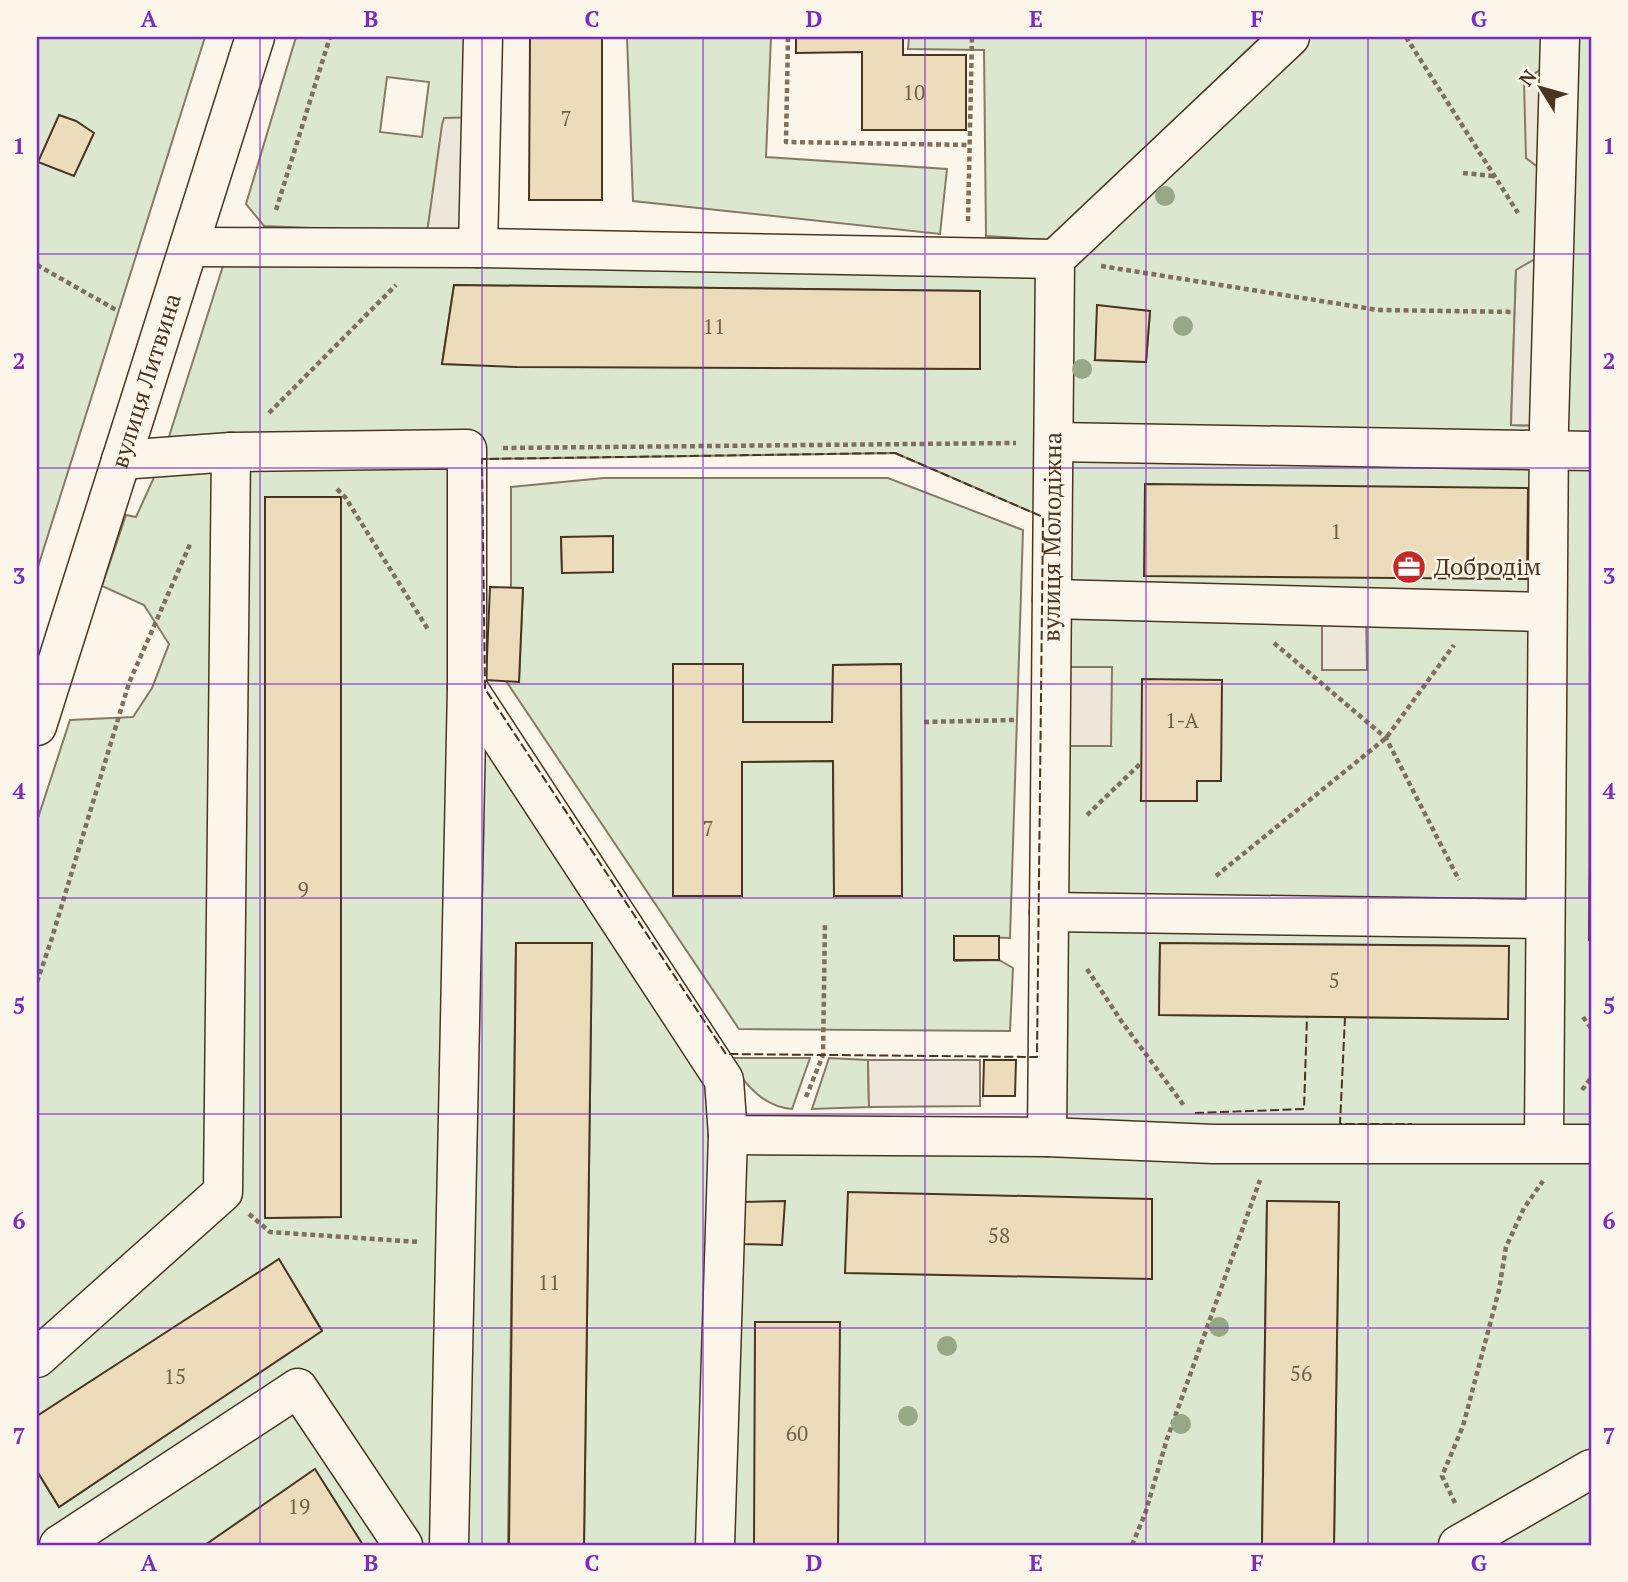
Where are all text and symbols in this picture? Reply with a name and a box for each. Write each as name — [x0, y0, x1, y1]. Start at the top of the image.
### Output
text: A — [141, 3, 158, 34]
text: B — [364, 3, 379, 34]
text: C — [585, 3, 600, 34]
text: D — [806, 3, 823, 34]
text: E — [1029, 3, 1043, 34]
text: F — [1250, 3, 1264, 34]
text: G — [1471, 3, 1488, 34]
north arrow — [1506, 52, 1576, 122]
text: N — [1513, 64, 1542, 91]
house number: 10 — [903, 78, 925, 106]
house number: 7 — [560, 104, 572, 132]
text: 1 — [13, 130, 26, 161]
text: 1 — [1603, 130, 1616, 161]
street label: вулиця Литвина — [103, 289, 188, 472]
house number: 11 — [703, 312, 725, 340]
text: 2 — [13, 345, 26, 376]
text: 2 — [1603, 345, 1616, 376]
street label: вулиця Молодіжна — [1035, 432, 1068, 642]
house number: 1 — [1330, 517, 1342, 545]
office icon: Добродім — [1390, 548, 1428, 586]
place label: Добродім — [1434, 550, 1541, 582]
text: 3 — [13, 560, 26, 591]
text: 3 — [1603, 560, 1616, 591]
house number: 1-А — [1165, 706, 1199, 734]
text: 4 — [13, 775, 26, 806]
text: 4 — [1603, 775, 1616, 806]
house number: 7 — [702, 814, 714, 842]
house number: 9 — [297, 875, 309, 903]
house number: 5 — [1328, 966, 1340, 994]
text: 5 — [13, 990, 26, 1021]
text: 5 — [1603, 990, 1616, 1021]
text: 6 — [13, 1205, 26, 1236]
text: 6 — [1603, 1205, 1616, 1236]
house number: 58 — [988, 1221, 1010, 1249]
house number: 11 — [538, 1268, 560, 1296]
house number: 56 — [1290, 1359, 1312, 1387]
house number: 15 — [164, 1362, 186, 1390]
house number: 60 — [786, 1419, 808, 1447]
text: 7 — [13, 1420, 26, 1451]
text: 7 — [1603, 1420, 1616, 1451]
house number: 19 — [288, 1492, 310, 1520]
text: A — [141, 1547, 158, 1578]
text: B — [364, 1547, 379, 1578]
text: C — [585, 1547, 600, 1578]
text: D — [806, 1547, 823, 1578]
text: E — [1029, 1547, 1043, 1578]
text: F — [1250, 1547, 1264, 1578]
text: G — [1471, 1547, 1488, 1578]

